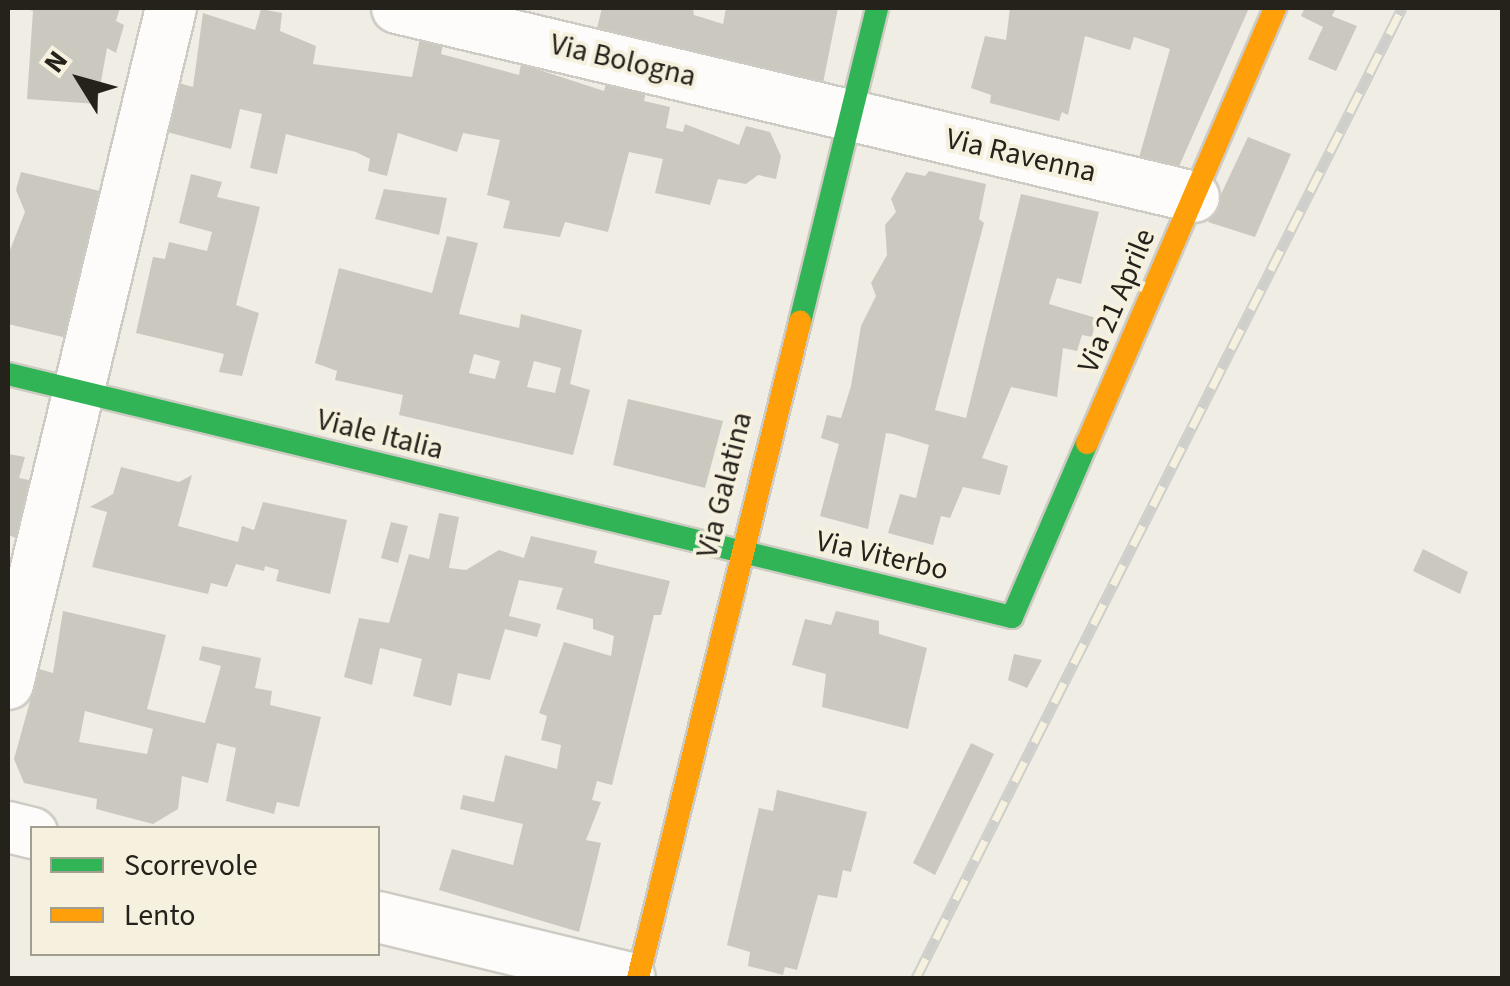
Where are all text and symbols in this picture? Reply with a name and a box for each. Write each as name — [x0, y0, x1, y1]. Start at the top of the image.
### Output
street label: Via Bologna — [547, 27, 699, 95]
north arrow — [30, 30, 130, 130]
text: N — [34, 42, 78, 81]
street label: Via Ravenna — [943, 121, 1099, 191]
street label: Via 21 Aprile — [1071, 224, 1163, 378]
street label: Viale Italia — [313, 402, 447, 468]
street label: Via Galatina — [690, 408, 760, 562]
street label: Via Viterbo — [812, 523, 952, 589]
legend — [30, 826, 380, 956]
text: Scorrevole — [124, 844, 258, 887]
text: Lento — [124, 894, 196, 937]

